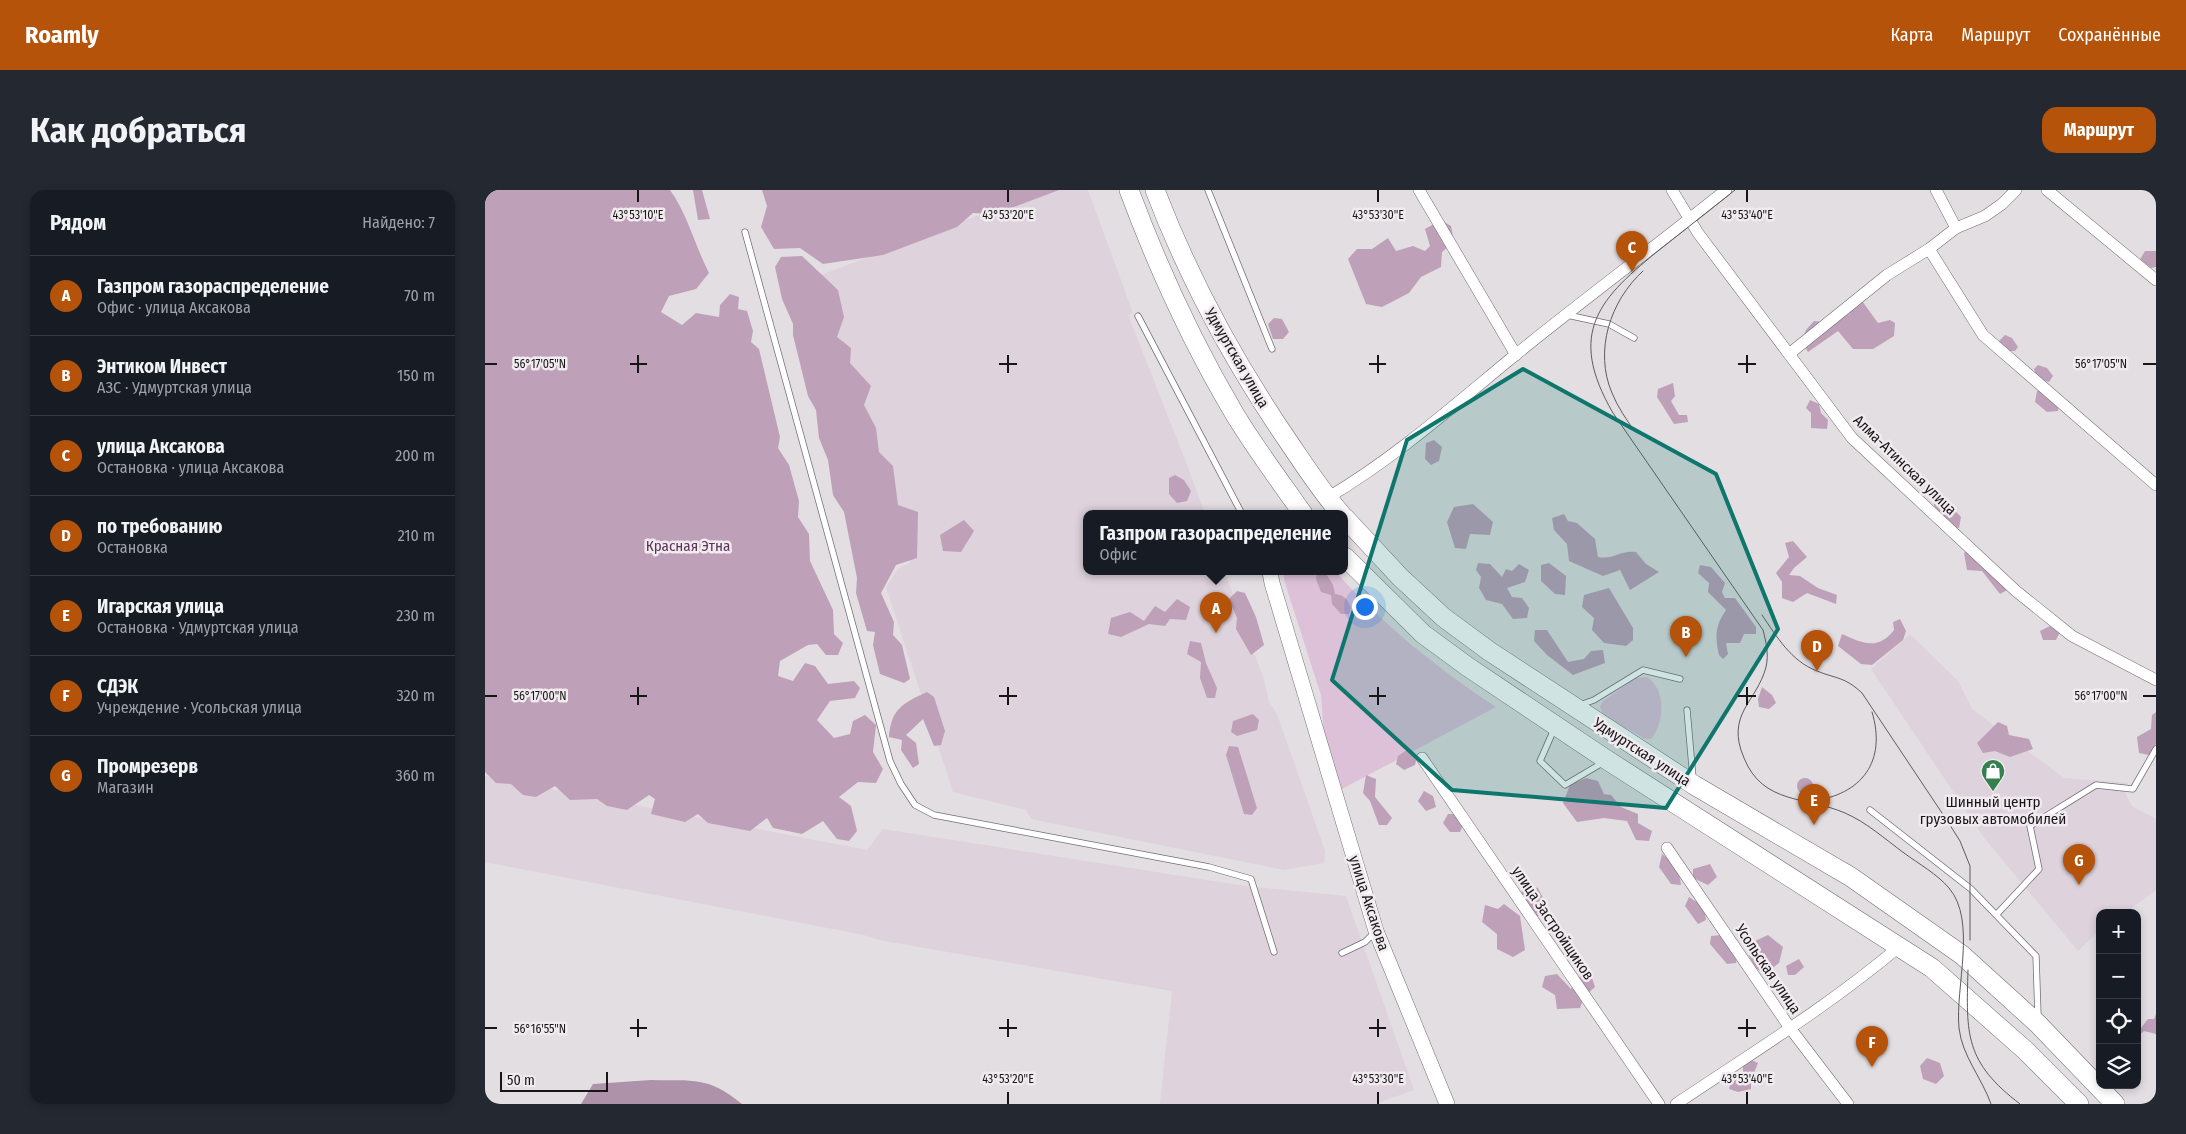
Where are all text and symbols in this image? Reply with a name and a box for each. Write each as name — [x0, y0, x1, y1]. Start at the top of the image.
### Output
text: Roamly — [25, 21, 99, 49]
text: Карта — [1890, 24, 1933, 46]
text: Маршрут — [1961, 24, 2030, 46]
text: Сохранённые — [2058, 24, 2161, 46]
button: Маршрут — [2042, 107, 2156, 153]
text: Как добраться — [30, 109, 247, 151]
text: 43°53'10"E — [613, 208, 664, 222]
text: 43°53'20"E — [982, 208, 1034, 222]
text: 43°53'30"E — [1352, 208, 1404, 222]
text: 43°53'40"E — [1721, 208, 1773, 222]
text: Рядом — [50, 210, 106, 236]
text: Найдено: 7 — [362, 213, 435, 232]
pin: C — [1616, 231, 1648, 272]
text: Газпром газораспределение — [97, 275, 329, 298]
text: A — [62, 286, 70, 305]
text: 70 m — [404, 286, 435, 305]
text: Офис · улица Аксакова — [97, 298, 251, 317]
street label: Удмуртская улица — [1201, 304, 1273, 411]
text: Энтиком Инвест — [97, 355, 227, 378]
text: 56°17'05"N — [514, 357, 566, 371]
text: 56°17'05"N — [2075, 357, 2127, 371]
text: B — [62, 366, 70, 385]
text: 150 m — [397, 366, 435, 385]
text: АЗС · Удмуртская улица — [97, 378, 252, 397]
street label: Алма-Атинская улица — [1850, 411, 1960, 519]
text: улица Аксакова — [97, 435, 225, 458]
text: C — [62, 446, 70, 465]
text: 200 m — [395, 446, 435, 465]
text: Остановка · улица Аксакова — [97, 458, 284, 477]
popup — [1083, 510, 1348, 575]
text: по требованию — [97, 515, 222, 538]
text: Газпром газораспределение — [1100, 522, 1331, 545]
text: D — [61, 526, 71, 545]
text: 210 m — [398, 526, 435, 545]
park label: Красная Этна — [646, 537, 730, 555]
text: Остановка — [97, 538, 168, 557]
text: Офис — [1100, 545, 1137, 564]
pin: A — [1200, 592, 1232, 633]
your location — [1352, 594, 1378, 620]
text: Игарская улица — [97, 595, 224, 618]
text: E — [62, 606, 70, 625]
text: 230 m — [396, 606, 435, 625]
pin: B — [1670, 616, 1702, 657]
text: Остановка · Удмуртская улица — [97, 618, 299, 637]
pin: D — [1801, 630, 1833, 671]
text: СДЭК — [97, 675, 138, 698]
text: F — [62, 686, 70, 705]
text: 320 m — [396, 686, 435, 705]
text: 56°17'00"N — [513, 689, 567, 703]
text: 56°17'00"N — [2074, 689, 2128, 703]
text: Учреждение · Усольская улица — [97, 698, 302, 717]
street label: Удмуртская улица — [1589, 713, 1694, 790]
text: Промрезерв — [97, 755, 198, 778]
shop icon: Шинный центр грузовых автомобилей — [1980, 758, 2006, 792]
text: G — [61, 766, 71, 785]
text: 360 m — [395, 766, 435, 785]
text: Магазин — [97, 778, 154, 797]
pin: E — [1798, 784, 1830, 825]
place label: Шинный центр грузовых автомобилей — [1920, 793, 2066, 828]
pin: G — [2063, 844, 2095, 885]
street label: улица Аксакова — [1345, 853, 1393, 953]
street label: улица Застройщиков — [1508, 863, 1598, 983]
map controls — [2096, 909, 2141, 1089]
button: + — [2096, 909, 2141, 954]
street label: Усольская улица — [1731, 920, 1805, 1017]
button: − — [2096, 954, 2141, 999]
button: locate — [2096, 999, 2141, 1044]
text: 56°16'55"N — [514, 1022, 566, 1036]
pin: F — [1856, 1026, 1888, 1067]
button: layers — [2096, 1044, 2141, 1089]
scale bar — [500, 1069, 607, 1092]
text: 50 m — [507, 1072, 535, 1089]
text: 43°53'20"E — [982, 1072, 1034, 1086]
text: 43°53'30"E — [1352, 1072, 1404, 1086]
text: 43°53'40"E — [1721, 1072, 1773, 1086]

